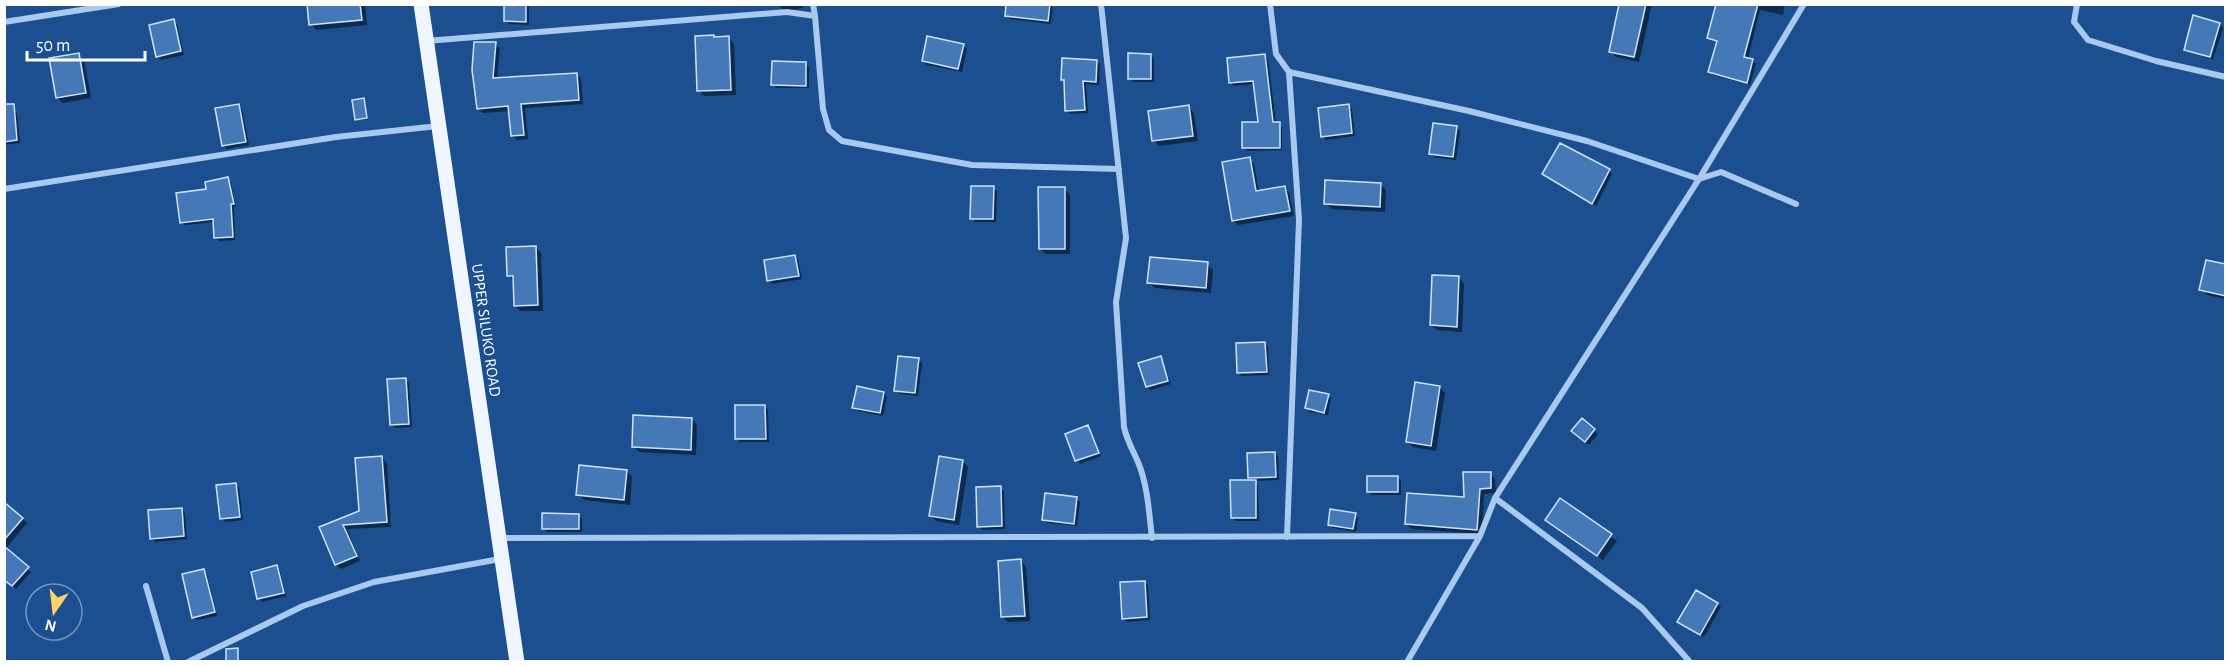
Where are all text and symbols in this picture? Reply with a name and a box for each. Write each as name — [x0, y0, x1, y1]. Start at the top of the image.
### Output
scale bar — [27, 24, 146, 62]
text: 50 m — [36, 37, 70, 55]
street label: UPPER SILUKO ROAD — [469, 263, 503, 398]
north arrow — [24, 582, 84, 642]
text: N — [43, 616, 58, 635]

